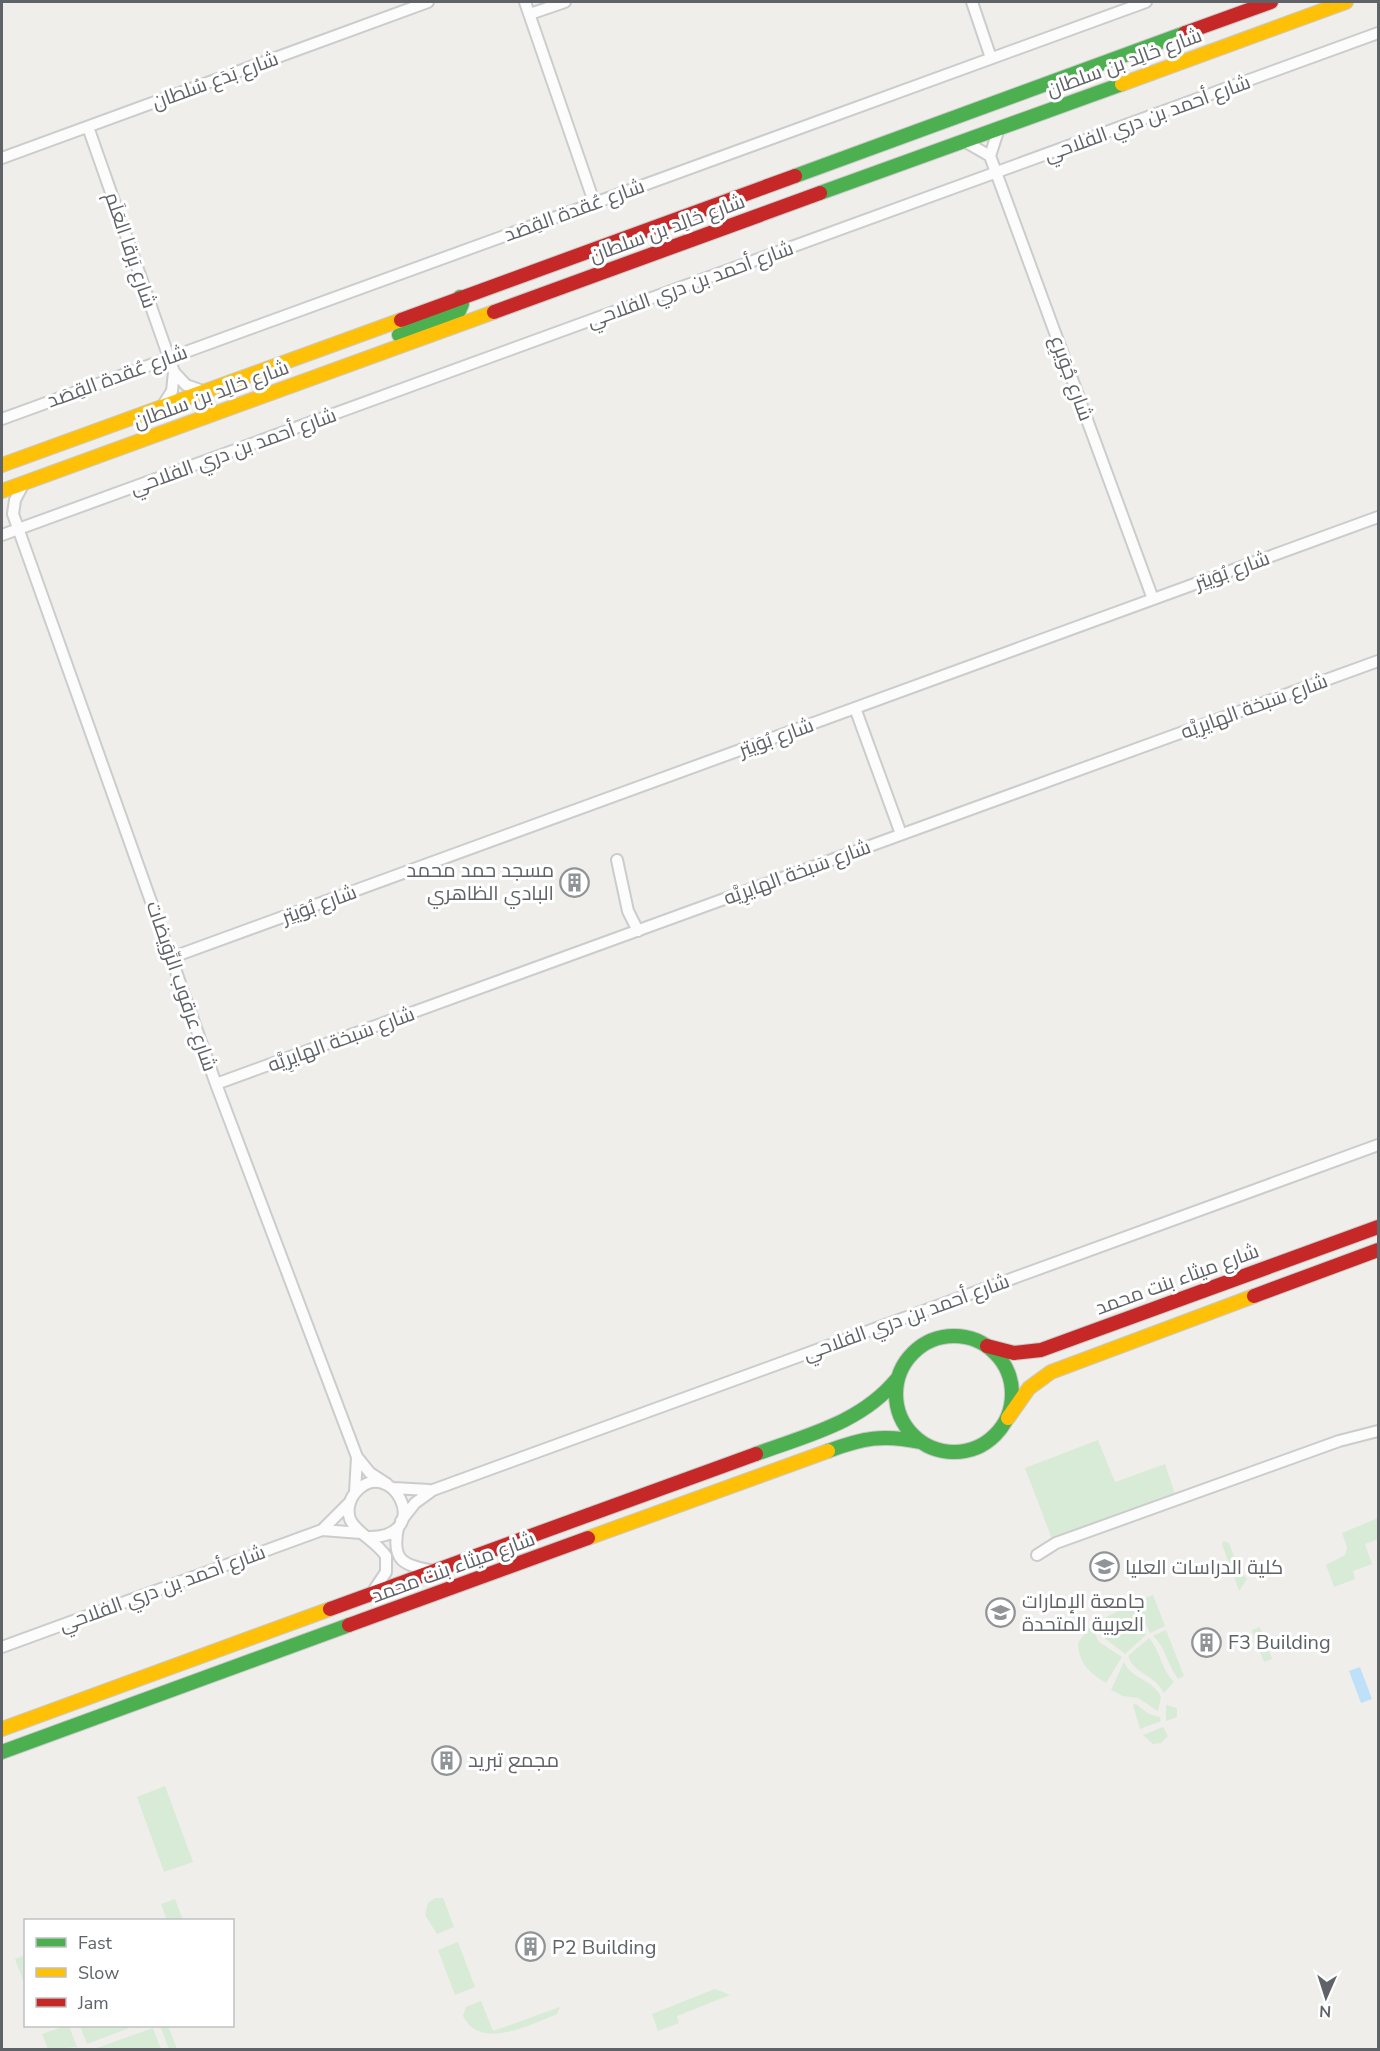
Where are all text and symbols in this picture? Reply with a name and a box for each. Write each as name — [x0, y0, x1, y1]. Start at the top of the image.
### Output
street label: شارع خالِد بن سلطان — [1043, 22, 1206, 103]
street label: شارع بَدَع سُلطان — [148, 45, 282, 116]
street label: شارع أحمد بن دري الفلاحي — [1040, 69, 1255, 170]
street label: شارع عُقدة القِصَد — [500, 173, 648, 248]
street label: شارع بَرقا العَلَم — [98, 188, 163, 312]
street label: شارع خالِد بن سلطان — [586, 188, 749, 269]
street label: شارع أحمد بن دري الفلاحي — [583, 235, 798, 336]
street label: شارع جُوَيرِع — [1044, 332, 1099, 425]
street label: شارع عُقدة القِصَد — [43, 339, 191, 414]
street label: شارع خالِد بن سلطان — [130, 354, 293, 435]
street label: شارع أحمد بن دري الفلاحي — [126, 402, 341, 503]
street label: شارع بُوَيتِر — [1190, 544, 1273, 597]
street label: شارع سَبخة الهايرِيَّه — [1177, 667, 1332, 746]
street label: شارع بُوَيتِر — [734, 711, 817, 764]
street label: شارع سَبخة الهايرِيَّه — [720, 833, 875, 912]
place label: مسجد حمد محمد البادي الظاهري — [407, 857, 554, 909]
building icon: مسجد حمد محمد البادي الظاهري — [559, 866, 591, 898]
street label: شارع بُوَيتِر — [277, 878, 360, 931]
street label: شارع عرقوب الرِّوَيضات — [140, 897, 223, 1075]
street label: شارع سَبخة الهايرِيَّه — [264, 1000, 419, 1079]
street label: شارع ميثاء بنت محمد — [1092, 1237, 1263, 1322]
street label: شارع أحمد بن دري الفلاحي — [799, 1268, 1014, 1369]
street label: شارع ميثاء بنت محمد — [368, 1525, 539, 1610]
street label: شارع أحمد بن دري الفلاحي — [55, 1539, 270, 1640]
school or university icon: كلية الدراسات العليا — [1088, 1551, 1120, 1583]
place label: كلية الدراسات العليا — [1125, 1554, 1283, 1581]
place label: جامعة الإمارات العربية المتحدة — [1022, 1588, 1145, 1638]
school or university icon: جامعة الإمارات العربية المتحدة — [985, 1597, 1017, 1629]
building icon: F3 Building — [1191, 1626, 1223, 1658]
place label: F3 Building — [1228, 1629, 1331, 1656]
building icon: مجمع تبريد — [431, 1744, 463, 1776]
place label: مجمع تبريد — [468, 1747, 559, 1774]
legend — [24, 1919, 234, 2027]
text: Fast — [78, 1931, 113, 1955]
building icon: P2 Building — [515, 1931, 547, 1963]
place label: P2 Building — [552, 1934, 656, 1961]
text: Slow — [78, 1961, 119, 1985]
north arrow — [1296, 1967, 1356, 2027]
text: Jam — [77, 1991, 109, 2015]
text: N — [1319, 2000, 1332, 2022]

